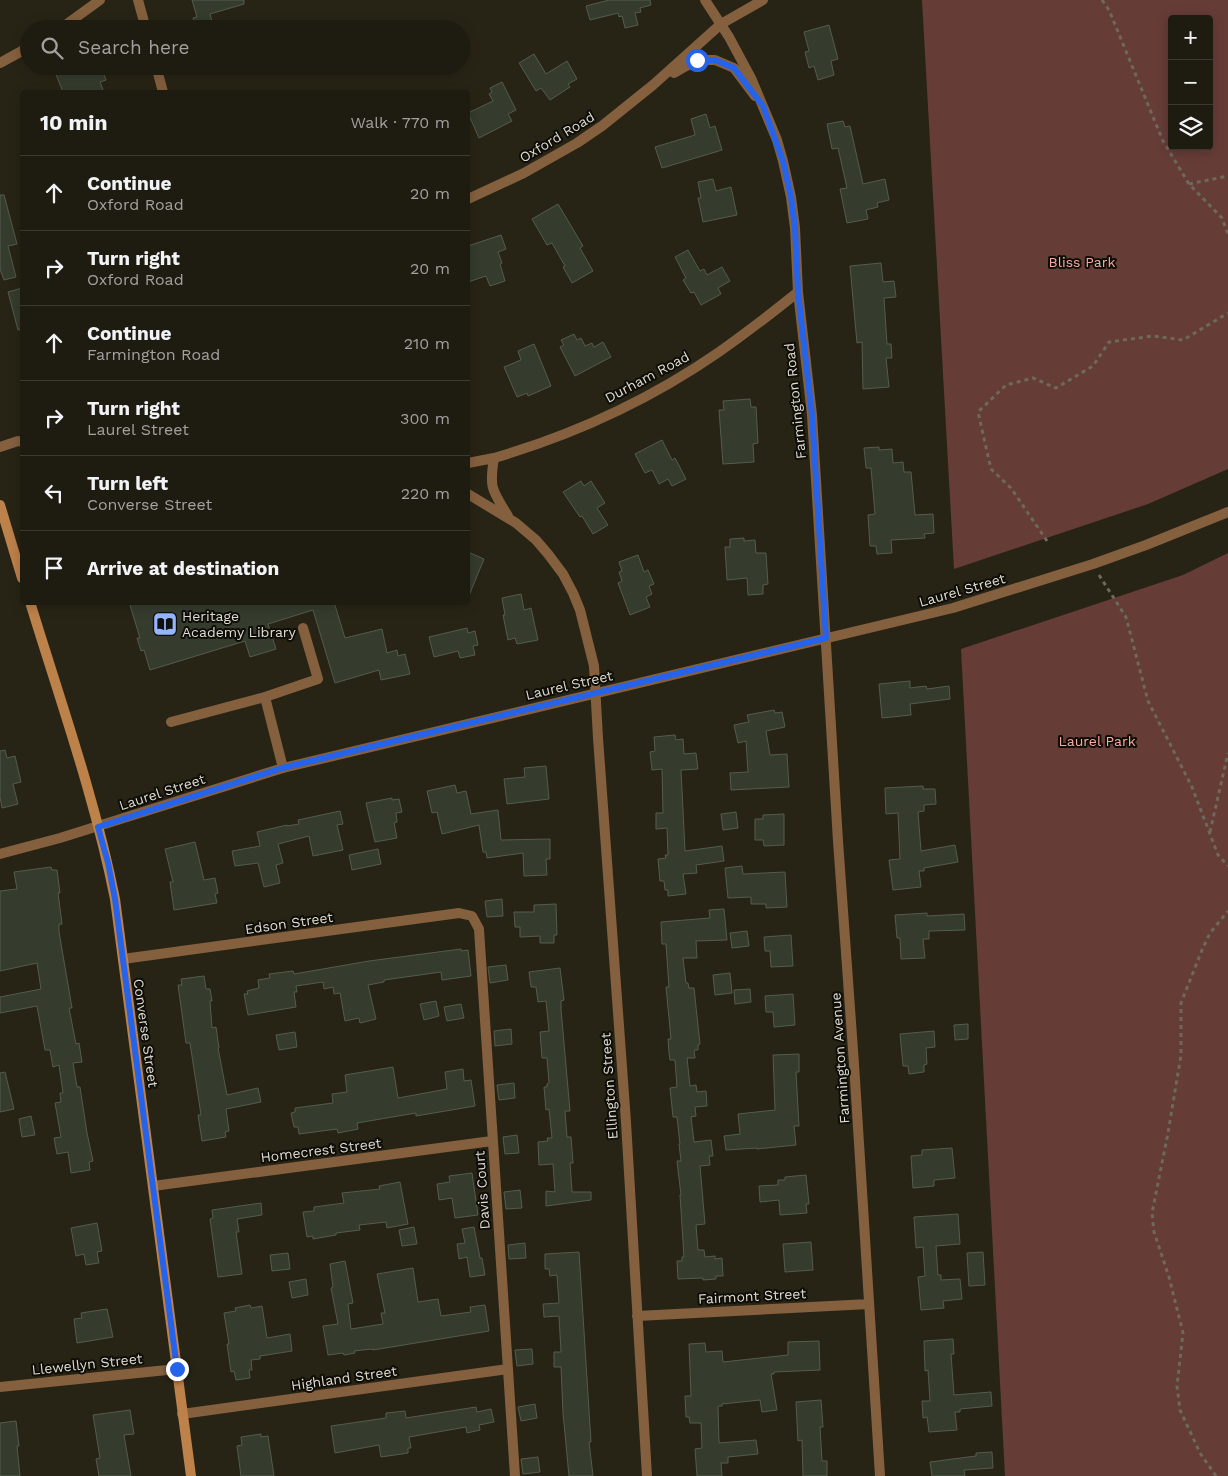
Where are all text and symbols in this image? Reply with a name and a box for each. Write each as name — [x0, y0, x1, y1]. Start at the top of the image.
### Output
map controls — [1168, 15, 1213, 150]
button: + — [1168, 15, 1213, 60]
search box — [20, 20, 470, 75]
icon: search — [38, 34, 66, 62]
text: Search here — [78, 36, 189, 59]
route start — [686, 49, 709, 72]
button: − — [1168, 60, 1213, 105]
button: layers — [1168, 105, 1213, 150]
street label: Oxford Road — [517, 108, 597, 166]
text: 10 min — [40, 110, 107, 135]
text: Walk · 770 m — [350, 113, 450, 132]
text: Continue — [87, 172, 171, 195]
icon: ahead — [40, 179, 68, 207]
text: 20 m — [410, 184, 450, 203]
text: Oxford Road — [87, 195, 184, 214]
text: Turn right — [87, 247, 180, 270]
icon: right — [40, 254, 68, 282]
park label: Bliss Park — [1049, 254, 1115, 270]
text: 20 m — [410, 259, 450, 278]
text: Oxford Road — [87, 270, 184, 289]
text: Continue — [87, 322, 171, 345]
icon: ahead — [40, 329, 68, 357]
text: 210 m — [404, 334, 450, 353]
street label: Farmington Road — [781, 342, 809, 460]
text: Farmington Road — [87, 345, 220, 364]
street label: Durham Road — [602, 348, 692, 406]
text: Turn right — [87, 397, 180, 420]
icon: right — [40, 404, 68, 432]
text: 300 m — [400, 409, 450, 428]
text: Laurel Street — [87, 420, 189, 439]
text: Turn left — [87, 472, 168, 495]
icon: left — [40, 479, 68, 507]
text: 220 m — [401, 484, 450, 503]
text: Converse Street — [87, 495, 212, 514]
icon: arrive — [40, 554, 68, 582]
text: Arrive at destination — [87, 557, 279, 580]
street label: Laurel Street — [917, 570, 1007, 610]
place label: Heritage Academy Library — [182, 608, 297, 640]
library icon: Heritage Academy Library — [152, 611, 178, 637]
street label: Laurel Street — [524, 667, 614, 703]
park label: Laurel Park — [1058, 733, 1136, 749]
street label: Laurel Street — [117, 771, 207, 813]
street label: Edson Street — [244, 909, 334, 937]
street label: Converse Street — [130, 978, 162, 1089]
street label: Farmington Avenue — [827, 992, 853, 1124]
street label: Ellington Street — [597, 1032, 621, 1140]
street label: Homecrest Street — [260, 1135, 382, 1165]
street label: Davis Court — [471, 1150, 493, 1230]
street label: Fairmont Street — [698, 1285, 807, 1307]
street label: Llewellyn Street — [31, 1350, 143, 1378]
route end — [166, 1358, 189, 1381]
street label: Highland Street — [290, 1363, 398, 1393]

